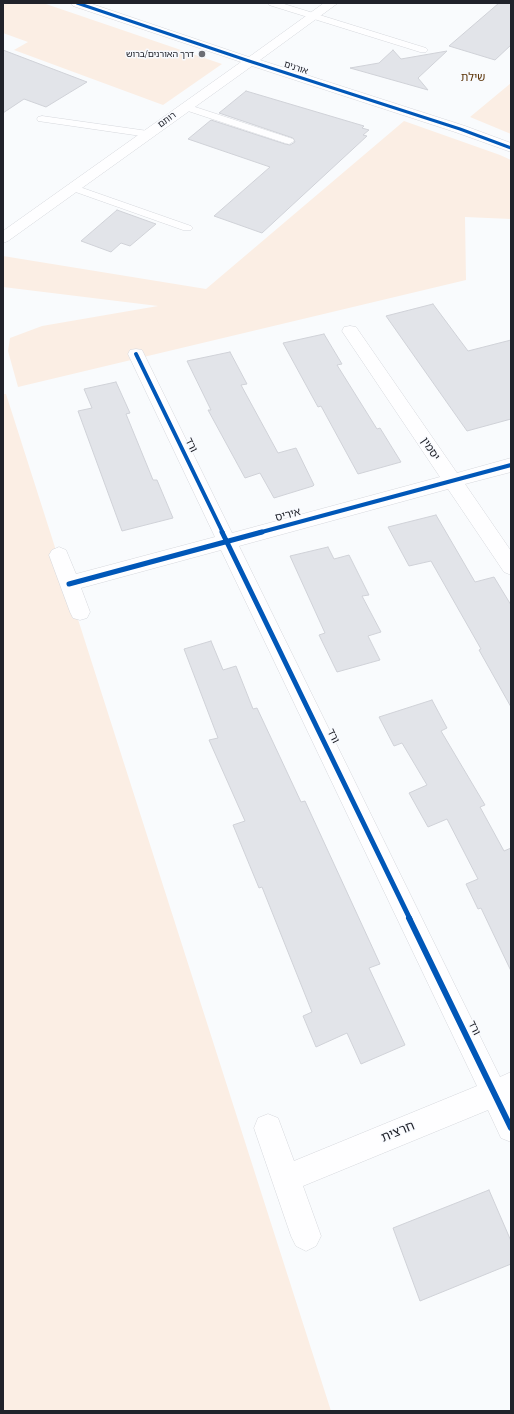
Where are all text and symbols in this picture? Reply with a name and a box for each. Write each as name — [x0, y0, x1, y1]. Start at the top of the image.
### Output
place label: דרך האורנים/ברוש — [126, 49, 194, 59]
marker: דרך האורנים/ברוש — [197, 49, 207, 59]
street label: אורנים — [283, 59, 309, 77]
district label: שילת — [461, 71, 485, 85]
street label: רותם — [156, 110, 178, 130]
street label: ורד — [182, 435, 200, 455]
street label: יסמין — [418, 435, 442, 463]
street label: איריס — [274, 505, 302, 525]
street label: ורד — [324, 726, 342, 746]
street label: ורד — [465, 1018, 483, 1038]
street label: חרצית — [379, 1118, 417, 1146]

